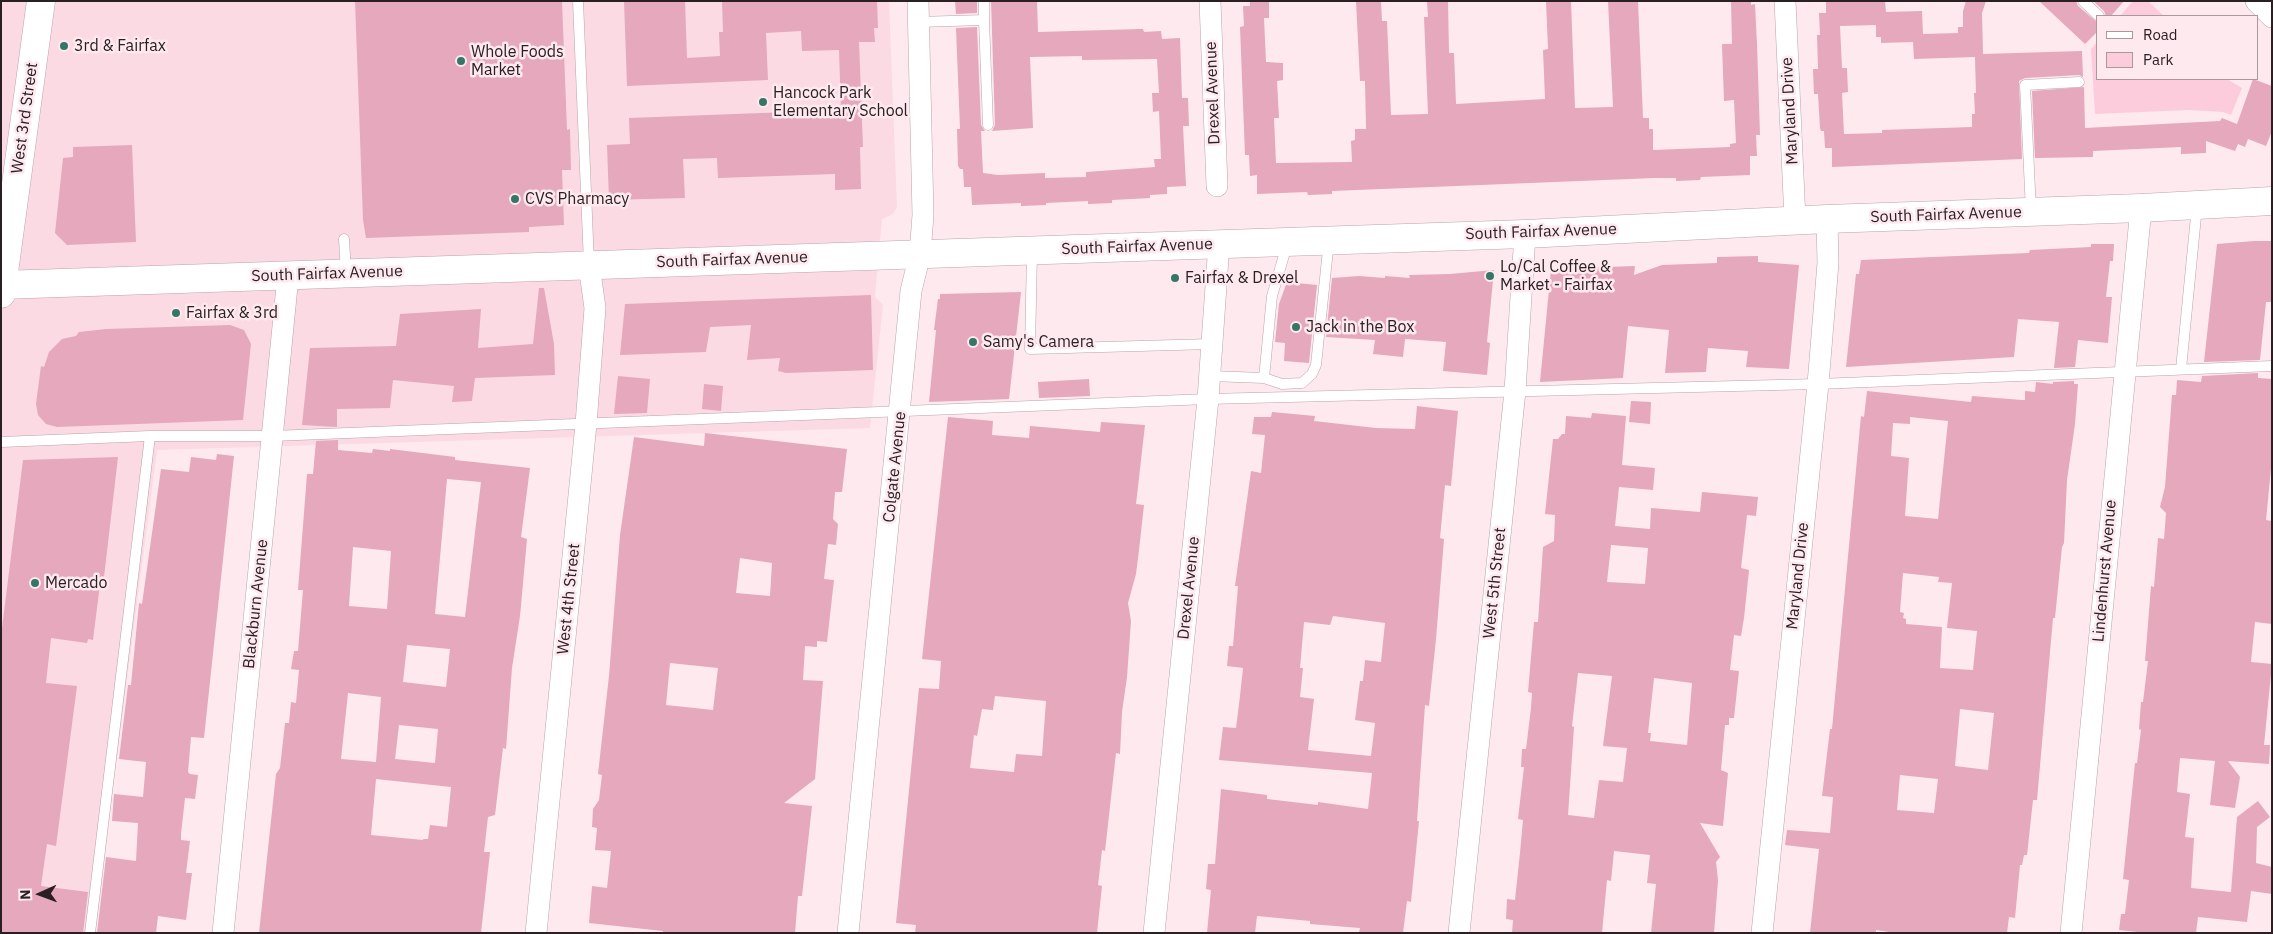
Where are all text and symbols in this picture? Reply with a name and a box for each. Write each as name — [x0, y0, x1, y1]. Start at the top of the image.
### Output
legend — [2096, 15, 2258, 80]
text: Road — [2143, 25, 2178, 44]
place label: 3rd & Fairfax — [74, 36, 166, 56]
marker: 3rd & Fairfax — [58, 40, 70, 52]
street label: Drexel Avenue — [1202, 41, 1224, 145]
place label: Whole Foods Market — [471, 42, 564, 80]
text: Park — [2143, 50, 2173, 69]
marker: Whole Foods Market — [455, 55, 467, 67]
street label: Maryland Drive — [1778, 57, 1802, 165]
street label: West 3rd Street — [8, 61, 42, 175]
place label: Hancock Park Elementary School — [773, 83, 908, 121]
marker: Hancock Park Elementary School — [757, 96, 769, 108]
place label: CVS Pharmacy — [525, 189, 629, 209]
marker: CVS Pharmacy — [509, 193, 521, 205]
street label: South Fairfax Avenue — [1870, 203, 2022, 227]
street label: South Fairfax Avenue — [1465, 220, 1617, 244]
street label: South Fairfax Avenue — [1061, 235, 1213, 259]
street label: South Fairfax Avenue — [656, 248, 808, 272]
place label: Lo/Cal Coffee & Market - Fairfax — [1500, 257, 1613, 295]
street label: South Fairfax Avenue — [251, 262, 403, 286]
place label: Fairfax & Drexel — [1185, 268, 1298, 288]
marker: Lo/Cal Coffee & Market - Fairfax — [1484, 270, 1496, 282]
marker: Fairfax & Drexel — [1169, 272, 1181, 284]
place label: Fairfax & 3rd — [186, 303, 278, 323]
marker: Fairfax & 3rd — [170, 307, 182, 319]
place label: Jack in the Box — [1306, 317, 1414, 337]
marker: Jack in the Box — [1290, 321, 1302, 333]
place label: Samy's Camera — [983, 332, 1094, 352]
marker: Samy's Camera — [967, 336, 979, 348]
street label: Colgate Avenue — [880, 410, 910, 524]
street label: Lindenhurst Avenue — [2089, 499, 2121, 643]
street label: Maryland Drive — [1783, 521, 1813, 631]
street label: West 5th Street — [1480, 526, 1510, 640]
street label: Drexel Avenue — [1174, 536, 1204, 640]
street label: Blackburn Avenue — [240, 538, 272, 670]
street label: West 4th Street — [554, 542, 584, 656]
place label: Mercado — [45, 573, 107, 593]
marker: Mercado — [29, 577, 41, 589]
north arrow — [15, 869, 65, 919]
text: N — [16, 889, 34, 900]

